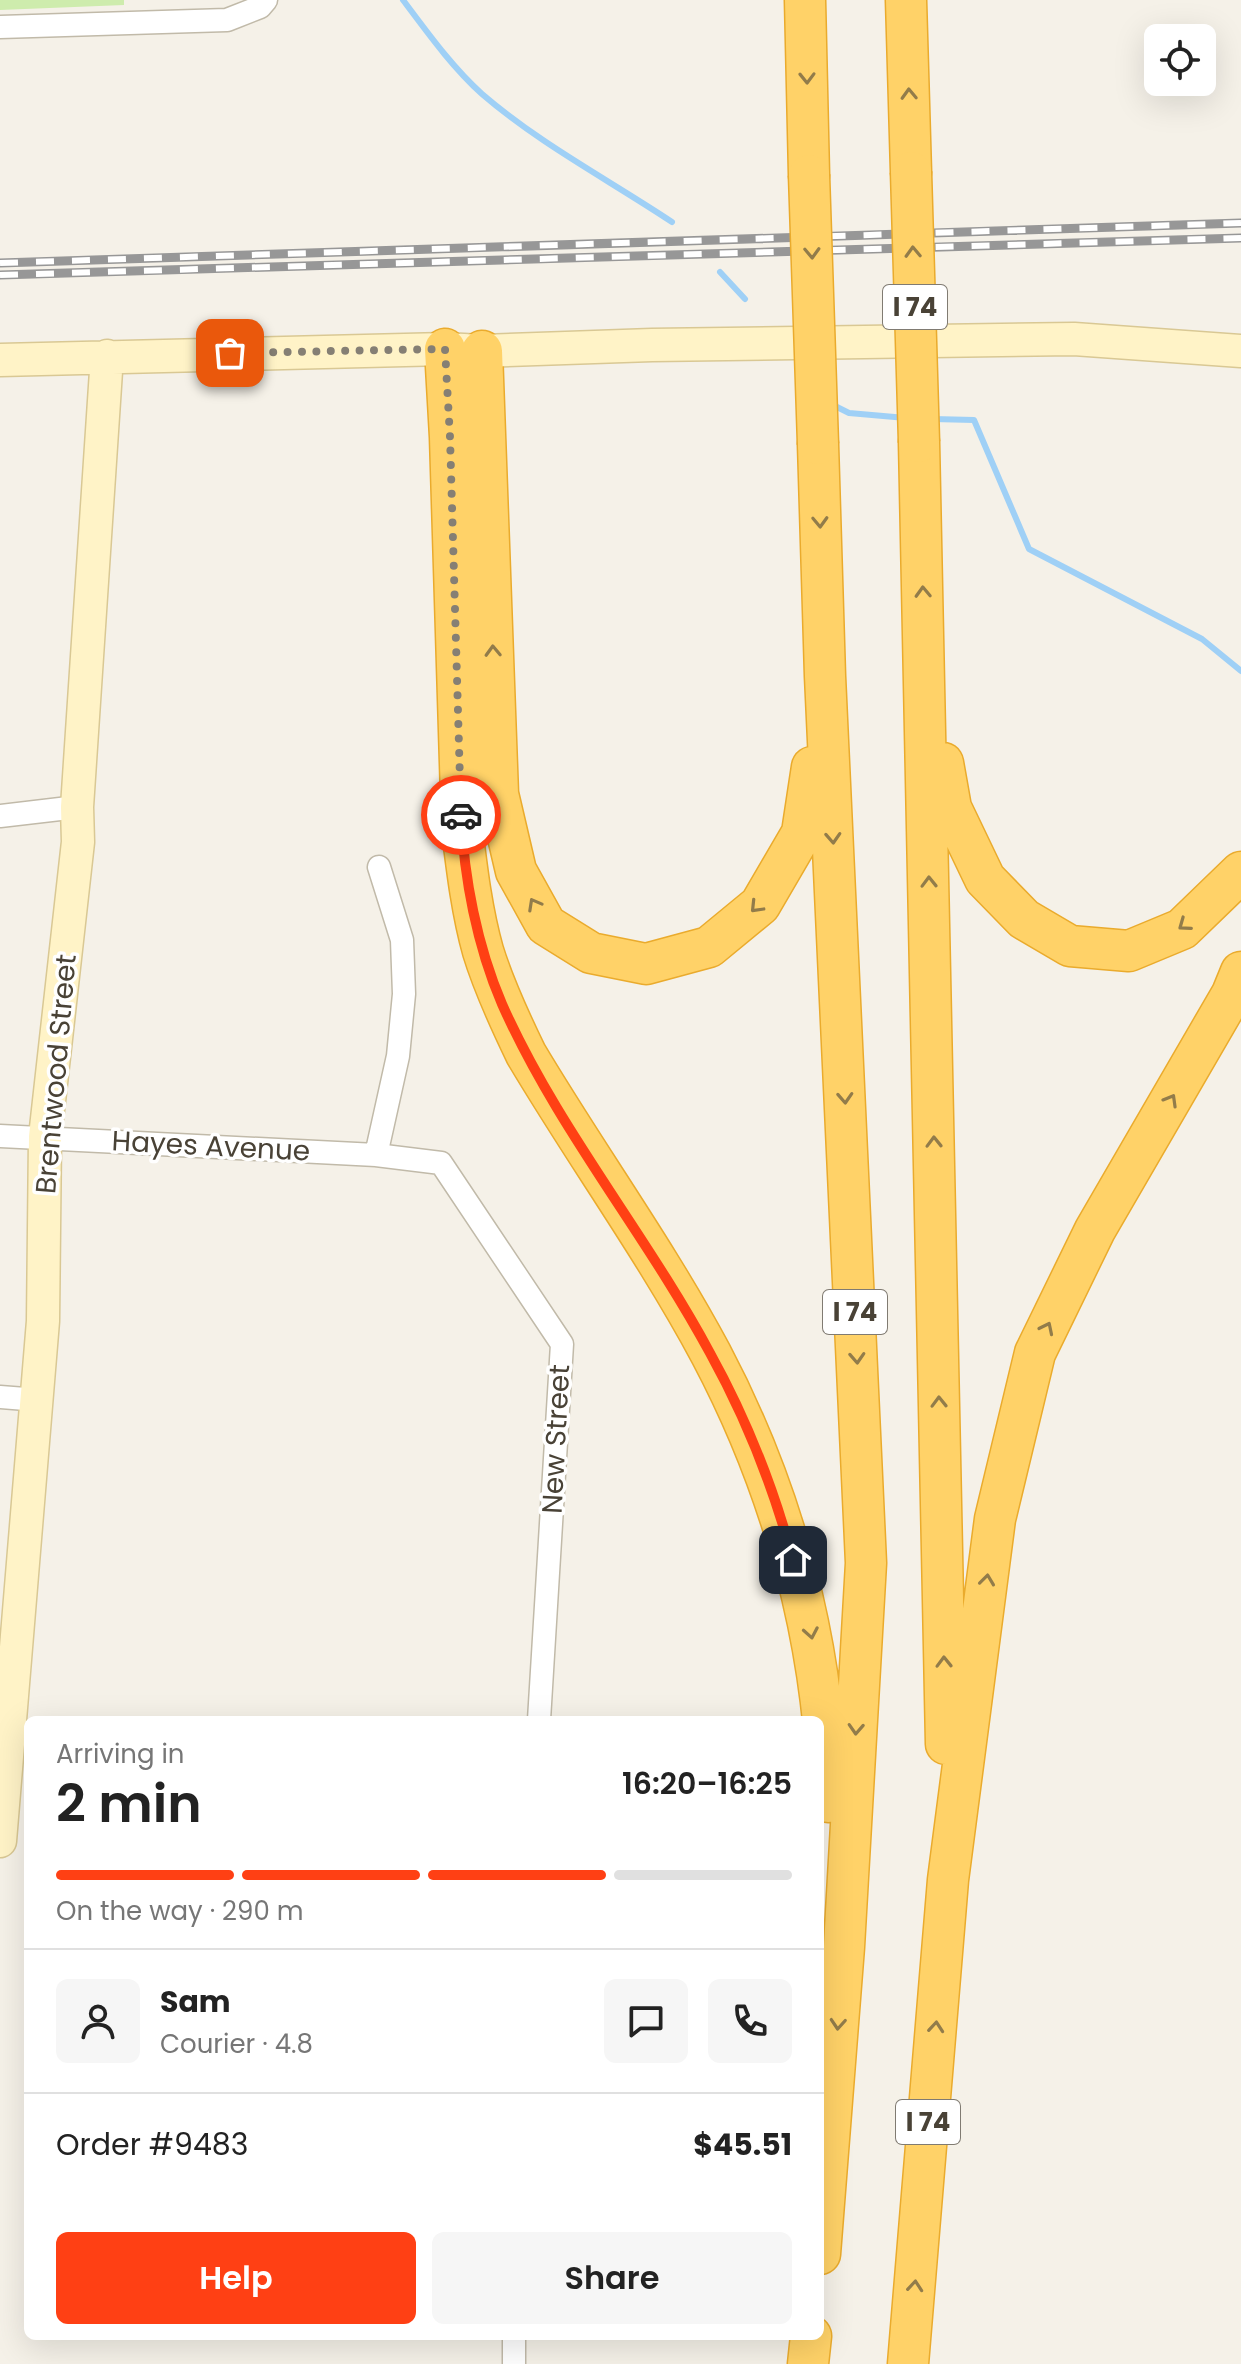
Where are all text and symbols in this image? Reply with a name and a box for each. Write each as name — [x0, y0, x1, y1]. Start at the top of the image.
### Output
map controls — [1144, 24, 1216, 96]
button: locate — [1144, 24, 1216, 96]
one-way arrow — [798, 72, 816, 85]
one-way arrow — [900, 87, 917, 100]
one-way arrow — [904, 245, 922, 258]
one-way arrow — [803, 247, 820, 260]
road number: I 74 — [883, 285, 947, 329]
pin — [196, 319, 264, 387]
icon: bag — [208, 331, 252, 375]
one-way arrow — [812, 516, 829, 529]
one-way arrow — [914, 585, 931, 598]
one-way arrow — [484, 644, 501, 657]
courier — [421, 775, 501, 855]
icon: car — [439, 793, 483, 837]
one-way arrow — [824, 832, 841, 845]
one-way arrow — [920, 875, 938, 888]
one-way arrow — [529, 898, 544, 912]
one-way arrow — [750, 898, 765, 912]
one-way arrow — [1178, 915, 1193, 930]
street label: Brentwood Street — [26, 953, 86, 1195]
one-way arrow — [837, 1092, 854, 1105]
one-way arrow — [1161, 1094, 1177, 1109]
street label: Hayes Avenue — [111, 1121, 311, 1171]
one-way arrow — [925, 1135, 942, 1148]
road number: I 74 — [823, 1290, 887, 1334]
one-way arrow — [1037, 1322, 1053, 1337]
one-way arrow — [848, 1352, 865, 1365]
street label: New Street — [533, 1363, 579, 1515]
one-way arrow — [930, 1395, 948, 1408]
pin — [759, 1526, 827, 1594]
icon: home — [771, 1538, 815, 1582]
one-way arrow — [978, 1573, 995, 1587]
one-way arrow — [801, 1626, 818, 1640]
one-way arrow — [935, 1655, 953, 1668]
one-way arrow — [848, 1723, 865, 1736]
text: Arriving in — [56, 1736, 185, 1772]
text: 16:20–16:25 — [622, 1762, 792, 1805]
text: 2 min — [56, 1767, 202, 1840]
text: On the way · 290 m — [56, 1893, 304, 1929]
button: person — [56, 1979, 140, 2063]
button: chat — [604, 1979, 688, 2063]
button: phone — [708, 1979, 792, 2063]
text: Sam — [160, 1980, 231, 2023]
one-way arrow — [830, 2018, 847, 2031]
one-way arrow — [927, 2020, 944, 2033]
text: Courier · 4.8 — [160, 2026, 313, 2062]
road number: I 74 — [896, 2100, 960, 2144]
text: Order #9483 — [56, 2123, 248, 2166]
text: $45.51 — [693, 2123, 792, 2166]
button: Help — [56, 2232, 416, 2324]
button: Share — [432, 2232, 792, 2324]
one-way arrow — [906, 2279, 923, 2292]

